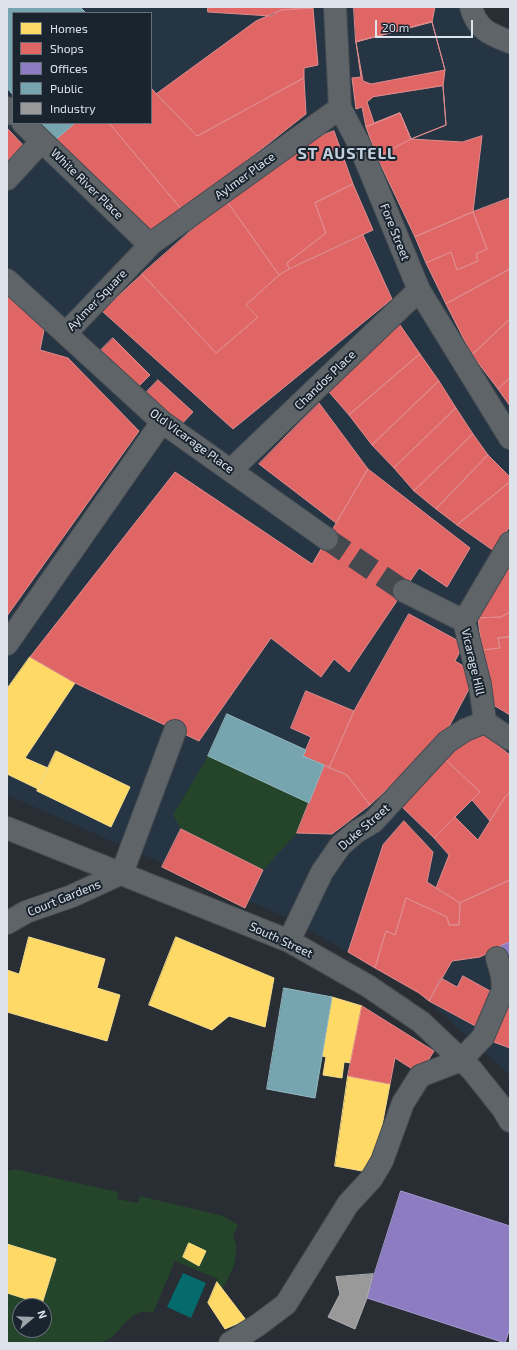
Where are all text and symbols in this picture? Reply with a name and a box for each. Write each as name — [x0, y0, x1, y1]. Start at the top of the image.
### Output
legend — [12, 12, 152, 124]
scale bar — [377, 12, 475, 38]
text: 20 m — [382, 20, 409, 34]
text: Homes — [50, 21, 88, 35]
text: Shops — [50, 41, 84, 55]
text: Offices — [50, 61, 87, 75]
text: Public — [50, 81, 83, 95]
text: Industry — [50, 101, 96, 115]
district label: ST AUSTELL — [297, 144, 397, 164]
street label: White River Place — [48, 146, 126, 222]
street label: Aylmer Place — [212, 149, 278, 203]
street label: Fore Street — [377, 201, 413, 263]
street label: Aylmer Square — [64, 266, 130, 334]
street label: Chandos Place — [291, 347, 359, 413]
street label: Old Vicarage Place — [147, 406, 237, 476]
street label: Vicarage Hill — [458, 627, 488, 697]
street label: Duke Street — [335, 801, 393, 853]
street label: Court Gardens — [25, 877, 103, 919]
street label: South Street — [247, 919, 315, 961]
north arrow — [12, 1298, 52, 1338]
text: N — [35, 1308, 50, 1320]

